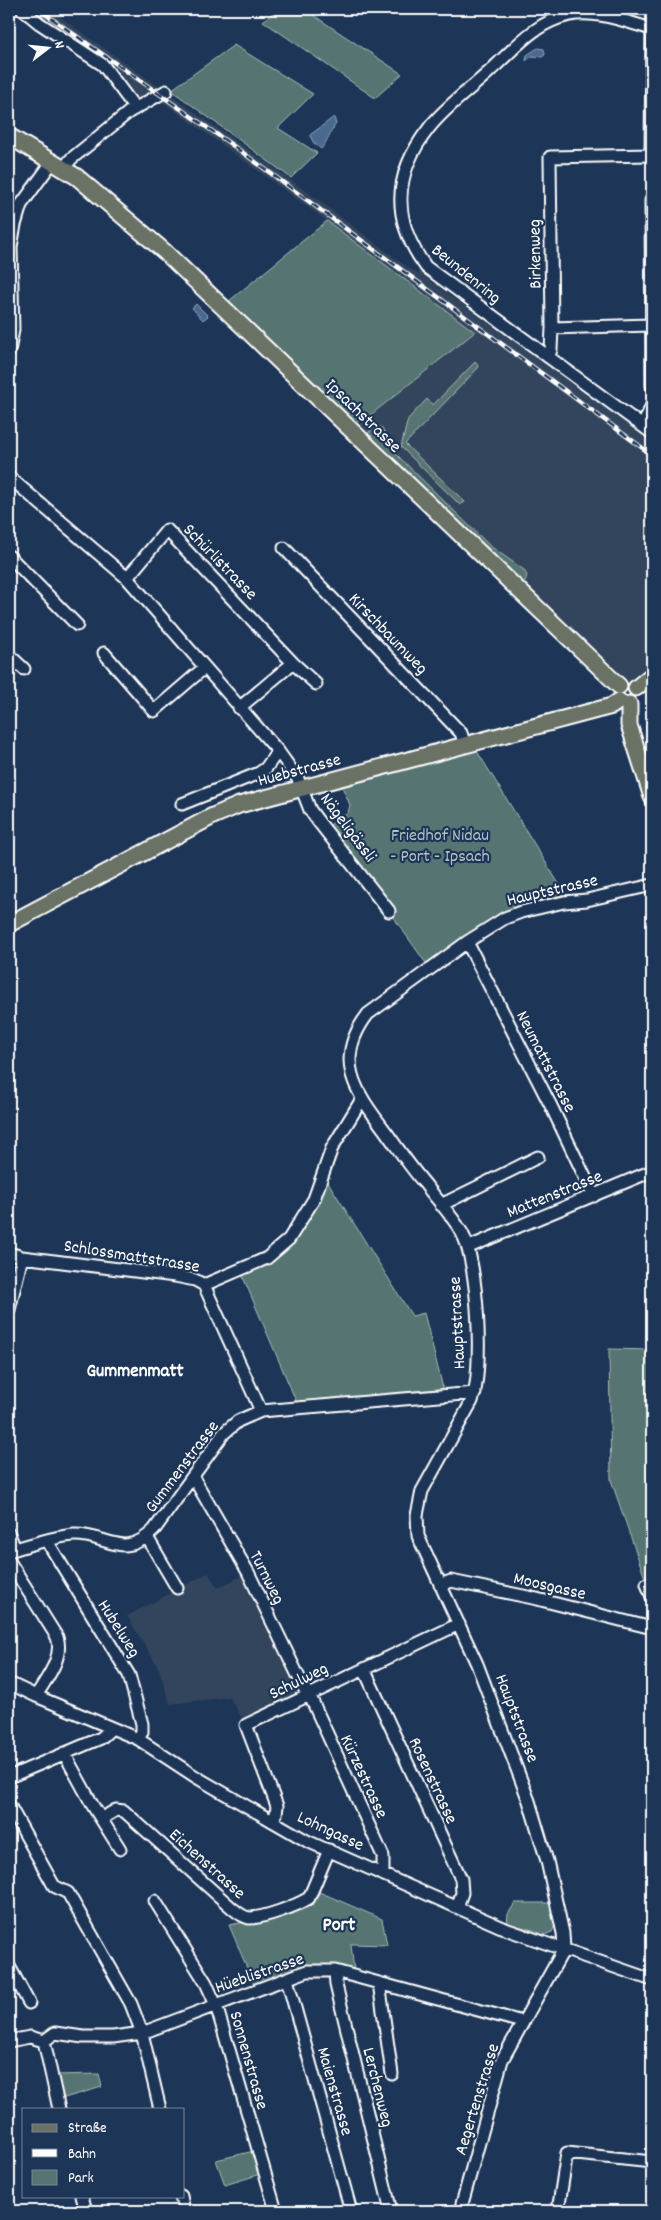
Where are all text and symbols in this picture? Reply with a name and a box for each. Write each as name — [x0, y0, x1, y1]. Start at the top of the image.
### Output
north arrow — [22, 22, 72, 72]
text: N — [48, 39, 69, 51]
street label: Birkenweg — [523, 219, 550, 289]
street label: Beundenring — [425, 239, 506, 311]
street label: Ipsachstrasse — [318, 374, 406, 460]
street label: Schürlistrasse — [176, 519, 262, 607]
street label: Kirschbaumweg — [342, 588, 433, 681]
street label: Huebstrasse — [255, 748, 344, 795]
street label: Nägeligässli — [313, 789, 381, 868]
park label: Friedhof Nidau - Port - Ipsach — [390, 824, 490, 870]
street label: Hauptstrasse — [505, 869, 601, 914]
street label: Neumattstrasse — [508, 1007, 581, 1117]
street label: Mattenstrasse — [503, 1165, 606, 1226]
street label: Schlossmattstrasse — [62, 1234, 201, 1281]
street label: Hauptstrasse — [444, 1276, 473, 1370]
district label: Gummenmatt — [86, 1359, 184, 1386]
street label: Gummenstrasse — [140, 1416, 226, 1519]
street label: Turnweg — [242, 1547, 290, 1609]
street label: Moosgasse — [511, 1567, 588, 1608]
street label: Hubelweg — [90, 1595, 146, 1663]
street label: Schulweg — [265, 1657, 333, 1707]
street label: Hauptstrasse — [487, 1671, 544, 1767]
street label: Kürzestrasse — [332, 1731, 393, 1823]
street label: Rosenstrasse — [401, 1734, 463, 1829]
street label: Lohngasse — [292, 1806, 368, 1859]
street label: Eichenstrasse — [162, 1824, 250, 1906]
district label: Port — [323, 1912, 356, 1940]
street label: Hüeblistrasse — [212, 1947, 308, 2001]
street label: Sonnenstrasse — [222, 2009, 274, 2113]
street label: Aegertenstrasse — [450, 2041, 507, 2159]
street label: Maienstrasse — [309, 2045, 358, 2139]
street label: Lerchenweg — [355, 2045, 399, 2130]
legend — [22, 2108, 185, 2198]
text: Straße — [68, 2118, 107, 2140]
text: Bahn — [68, 2144, 96, 2166]
text: Park — [68, 2168, 94, 2190]

